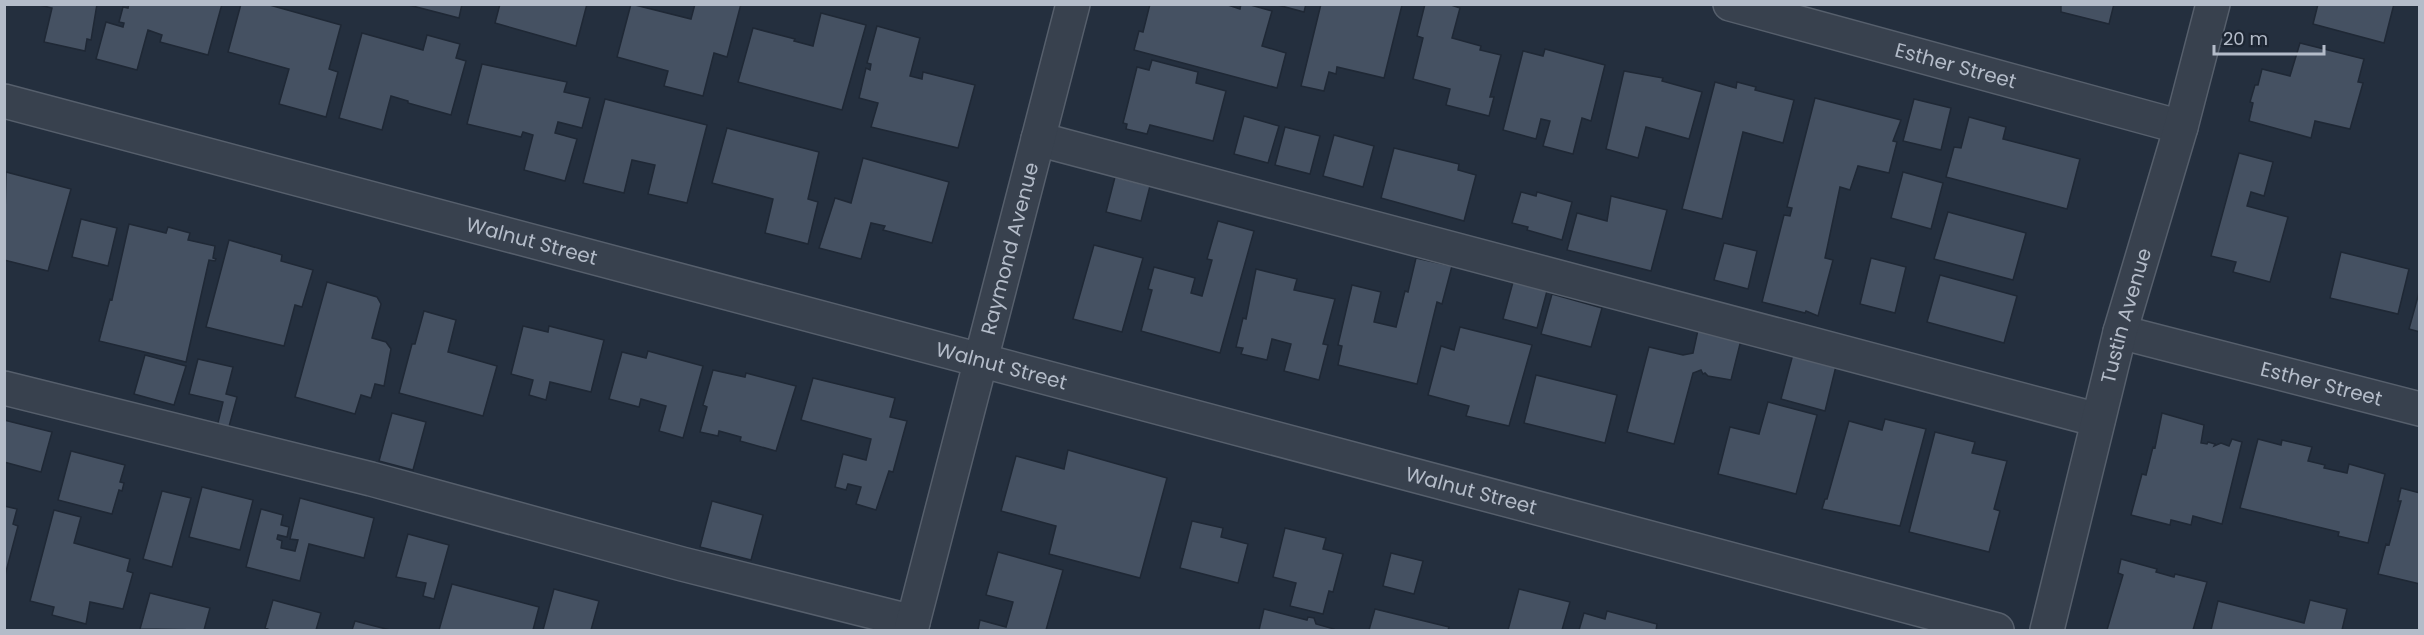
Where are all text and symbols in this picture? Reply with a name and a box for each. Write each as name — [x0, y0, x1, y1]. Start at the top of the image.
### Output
scale bar — [2214, 18, 2324, 56]
text: 20 m — [2223, 26, 2268, 51]
street label: Esther Street — [1892, 36, 2020, 95]
street label: Raymond Avenue — [974, 159, 1045, 338]
street label: Walnut Street — [463, 210, 600, 272]
street label: Tustin Avenue — [2094, 245, 2158, 386]
street label: Walnut Street — [933, 335, 1070, 397]
street label: Esther Street — [2258, 355, 2385, 413]
street label: Walnut Street — [1402, 460, 1540, 521]

